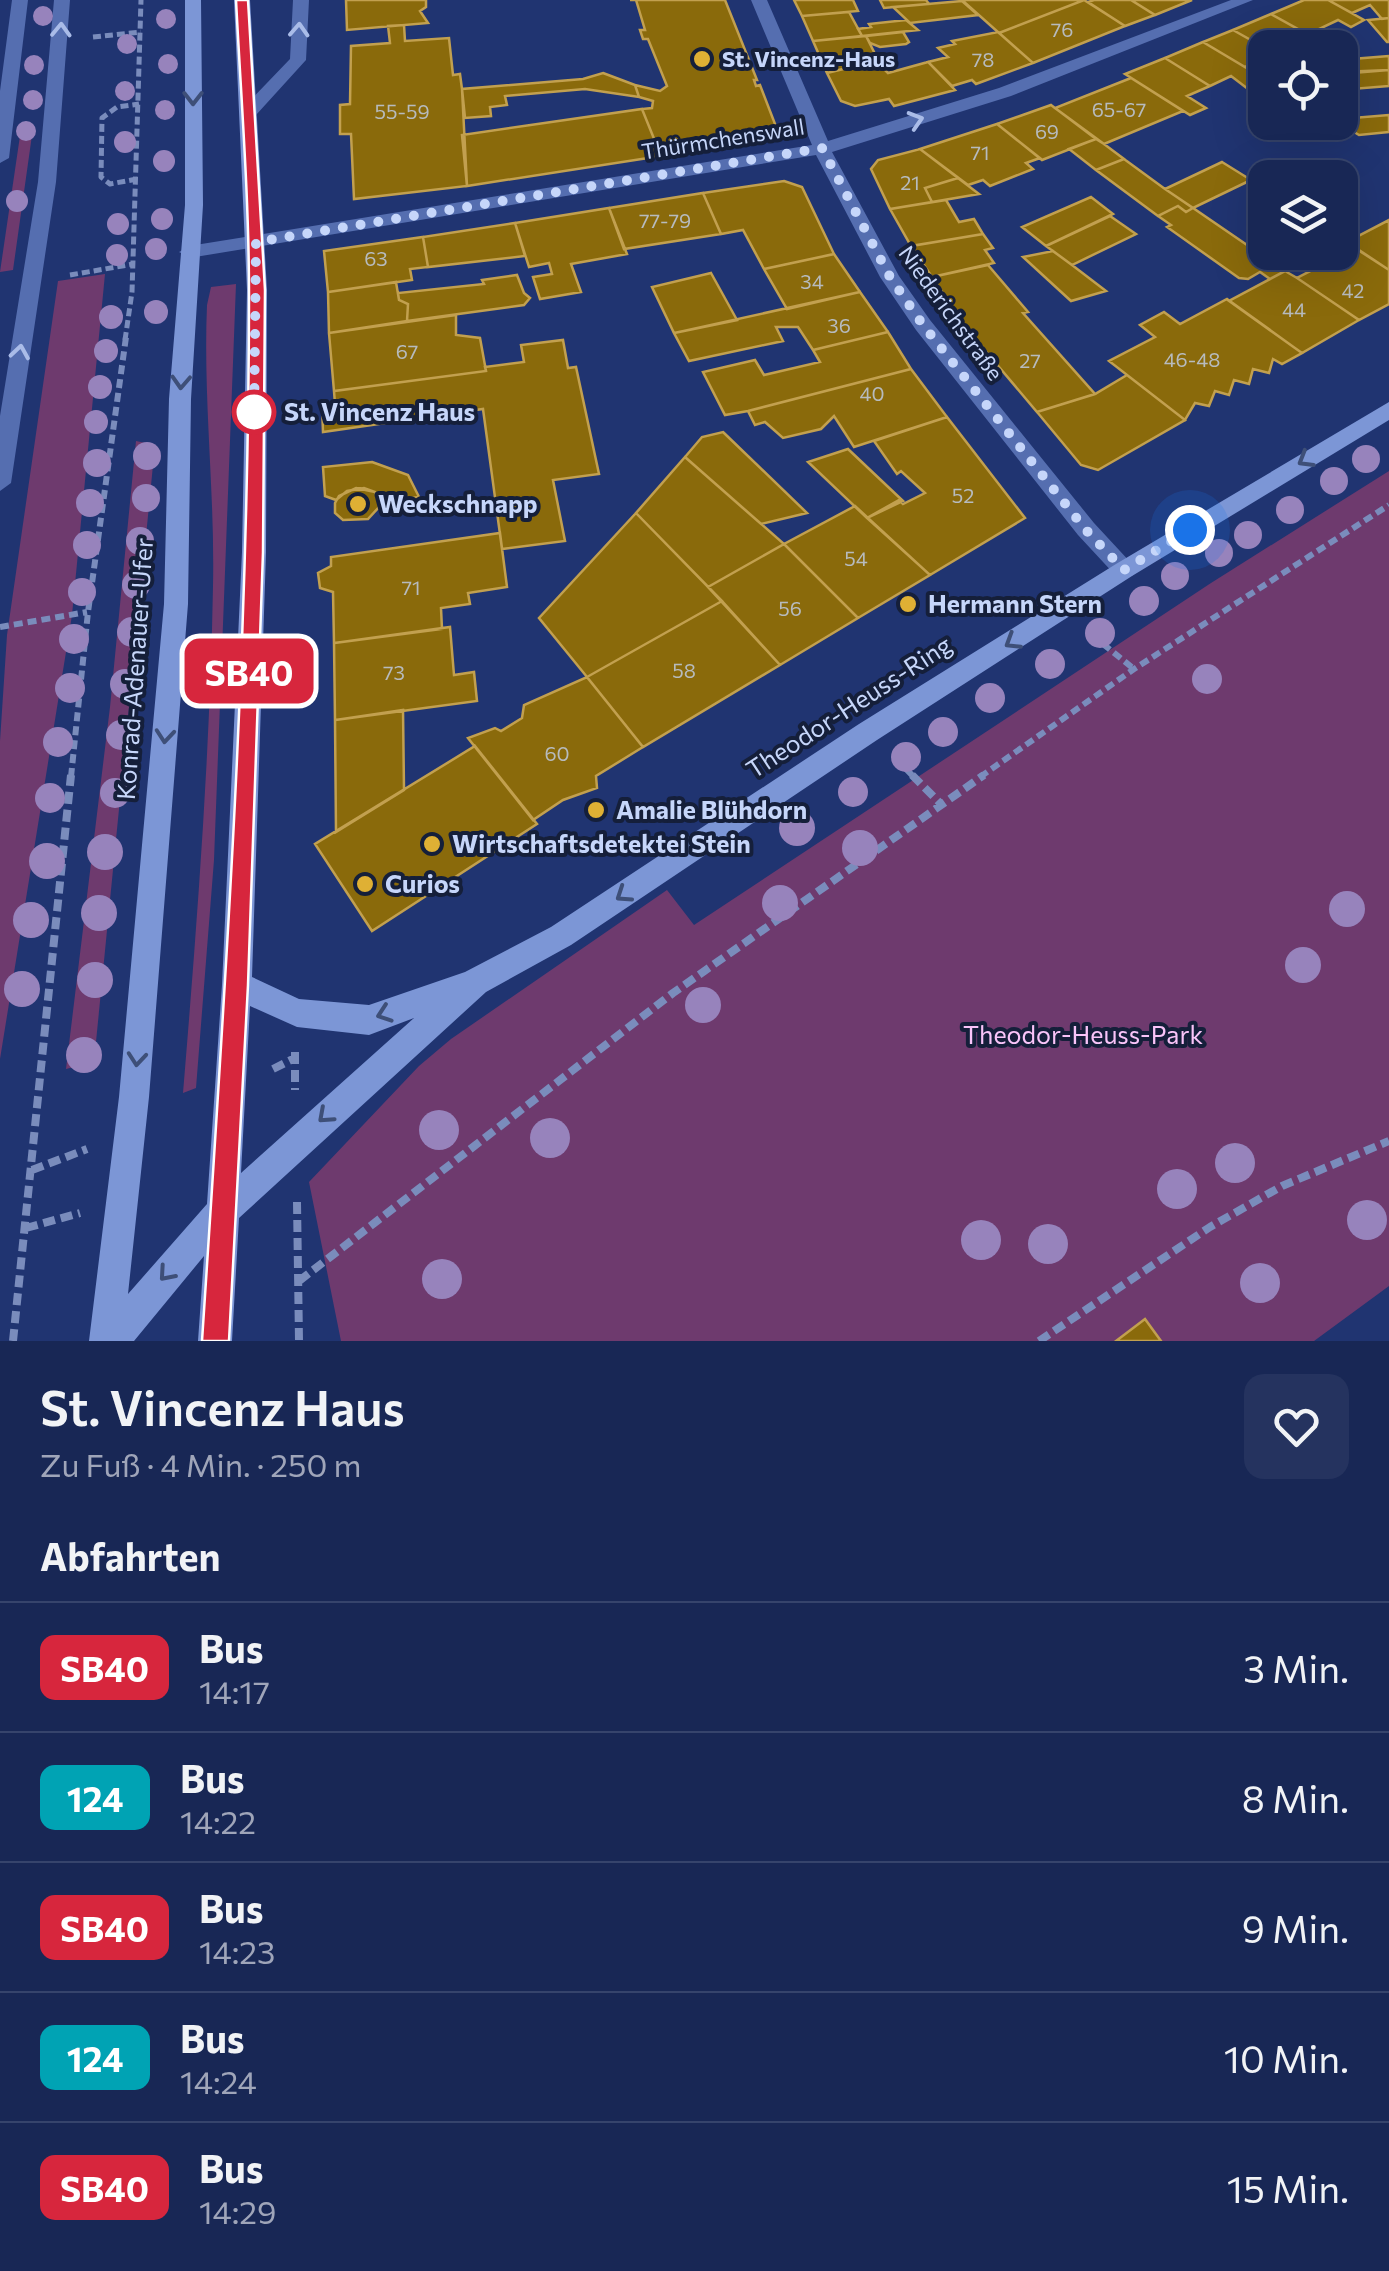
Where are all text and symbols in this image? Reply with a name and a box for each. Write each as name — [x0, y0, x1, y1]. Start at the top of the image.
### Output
house number: 76 — [1051, 17, 1073, 41]
one-way arrow — [50, 21, 71, 37]
one-way arrow — [288, 21, 309, 37]
map controls — [1248, 30, 1358, 270]
button: locate — [1248, 30, 1358, 140]
place label: St. Vincenz-Haus — [722, 45, 895, 72]
house number: 78 — [972, 47, 994, 71]
marker: St. Vincenz-Haus — [691, 48, 713, 70]
one-way arrow — [182, 90, 204, 106]
house number: 65-67 — [1092, 97, 1146, 121]
house number: 55-59 — [374, 99, 430, 123]
one-way arrow — [906, 111, 923, 132]
street label: Thürmchenswall — [640, 112, 806, 165]
house number: 69 — [1035, 119, 1059, 143]
house number: 71 — [970, 140, 990, 164]
button: layers — [1248, 160, 1358, 270]
house number: 21 — [900, 170, 920, 194]
house number: 77-79 — [639, 208, 691, 232]
street label: Niederichstraße — [893, 240, 1009, 385]
house number: 63 — [364, 246, 388, 270]
house number: 34 — [800, 269, 824, 293]
house number: 42 — [1342, 278, 1364, 302]
house number: 44 — [1282, 297, 1306, 321]
house number: 36 — [827, 313, 851, 337]
house number: 67 — [396, 339, 418, 363]
one-way arrow — [9, 344, 30, 361]
house number: 46-48 — [1164, 347, 1220, 371]
house number: 27 — [1019, 348, 1041, 372]
one-way arrow — [171, 374, 192, 390]
house number: 40 — [859, 381, 885, 405]
marker: St. Vincenz Haus — [233, 391, 275, 433]
place label: St. Vincenz Haus — [284, 396, 475, 426]
one-way arrow — [1298, 448, 1316, 467]
house number: 52 — [952, 483, 974, 507]
place label: Weckschnapp — [378, 488, 538, 518]
marker: Weckschnapp — [347, 493, 369, 515]
your location — [1165, 505, 1215, 555]
street label: Konrad-Adenauer-Ufer — [110, 537, 158, 801]
house number: 54 — [844, 546, 868, 570]
house number: 71 — [401, 575, 421, 599]
place label: Hermann Stern — [928, 588, 1102, 618]
marker: Hermann Stern — [897, 593, 919, 615]
house number: 56 — [778, 596, 802, 620]
street label: Theodor-Heuss-Ring — [740, 628, 957, 784]
one-way arrow — [1005, 629, 1023, 648]
line badge: SB40 — [179, 638, 319, 704]
text: SB40 — [205, 650, 293, 693]
house number: 58 — [672, 658, 696, 682]
house number: 73 — [383, 660, 405, 684]
one-way arrow — [154, 728, 176, 744]
house number: 60 — [544, 741, 570, 765]
place label: Amalie Blühdorn — [616, 794, 807, 824]
marker: Amalie Blühdorn — [585, 799, 607, 821]
place label: Wirtschaftsdetektei Stein — [452, 828, 751, 858]
marker: Wirtschaftsdetektei Stein — [421, 833, 443, 855]
place label: Curios — [385, 868, 460, 898]
marker: Curios — [354, 873, 376, 895]
one-way arrow — [615, 883, 634, 901]
one-way arrow — [377, 1003, 394, 1023]
park label: Theodor-Heuss-Park — [963, 1019, 1203, 1049]
one-way arrow — [127, 1052, 149, 1068]
one-way arrow — [318, 1104, 337, 1122]
one-way arrow — [159, 1262, 177, 1281]
button: heart — [1244, 1374, 1349, 1479]
text: St. Vincenz Haus — [40, 1377, 405, 1436]
text: Zu Fuß · 4 Min. · 250 m — [40, 1444, 361, 1484]
text: Abfahrten — [40, 1532, 220, 1579]
text: Bus — [199, 1624, 263, 1671]
text: 3 Min. — [1243, 1644, 1349, 1691]
text: SB40 — [60, 1646, 149, 1689]
text: 14:17 — [199, 1671, 270, 1711]
text: Bus — [180, 1754, 245, 1801]
text: 8 Min. — [1242, 1774, 1349, 1821]
text: 124 — [67, 1776, 123, 1819]
text: 14:22 — [180, 1801, 256, 1841]
text: Bus — [199, 1884, 263, 1931]
text: 9 Min. — [1242, 1904, 1349, 1951]
text: SB40 — [60, 1906, 149, 1949]
text: 14:23 — [199, 1931, 275, 1971]
text: Bus — [180, 2014, 245, 2061]
text: 10 Min. — [1224, 2034, 1349, 2081]
text: 124 — [67, 2036, 123, 2079]
text: 14:24 — [180, 2061, 257, 2101]
text: Bus — [199, 2144, 263, 2191]
text: 15 Min. — [1227, 2164, 1349, 2211]
text: SB40 — [60, 2166, 149, 2209]
text: 14:29 — [199, 2191, 276, 2231]

